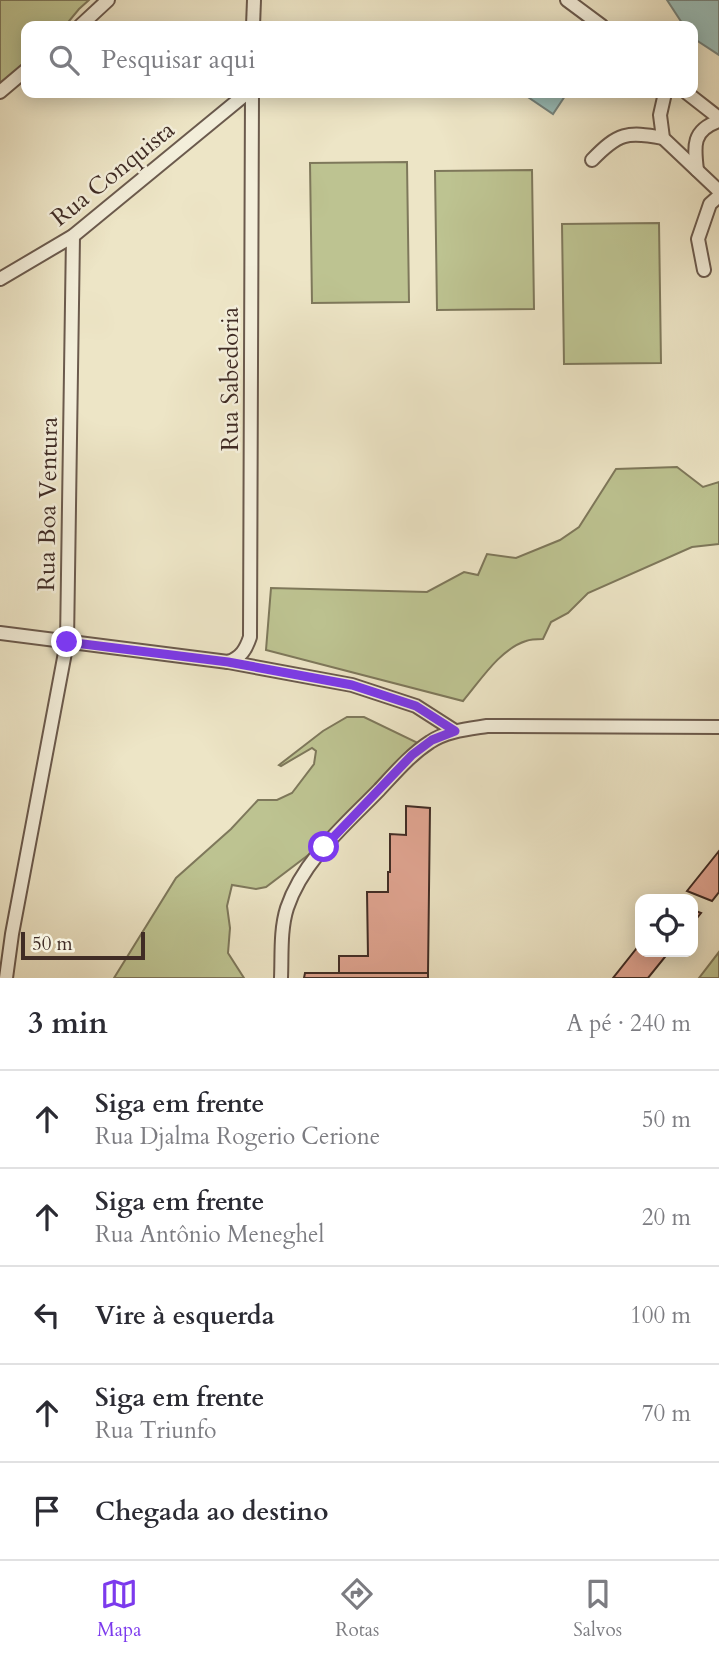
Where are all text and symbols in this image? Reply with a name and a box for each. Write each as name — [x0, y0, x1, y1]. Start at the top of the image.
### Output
search box — [21, 21, 698, 98]
icon: search — [45, 41, 83, 79]
text: Pesquisar aqui — [101, 42, 256, 77]
street label: Rua Conquista — [44, 113, 182, 234]
street label: Rua Sabedoria — [214, 306, 247, 451]
street label: Rua Boa Ventura — [30, 416, 66, 592]
route end — [51, 626, 82, 657]
route start — [308, 831, 339, 862]
map controls — [635, 894, 698, 957]
button: locate — [635, 894, 698, 957]
scale bar — [21, 929, 145, 961]
text: 50 m — [32, 931, 73, 957]
text: 3 min — [28, 1003, 108, 1044]
text: A pé · 240 m — [567, 1008, 691, 1039]
text: Siga em frente — [95, 1086, 264, 1121]
icon: ahead — [28, 1100, 66, 1138]
text: 50 m — [642, 1104, 691, 1135]
text: Rua Djalma Rogerio Cerione — [95, 1121, 380, 1152]
text: Siga em frente — [95, 1184, 264, 1219]
icon: ahead — [28, 1198, 66, 1236]
text: 20 m — [642, 1202, 691, 1233]
text: Rua Antônio Meneghel — [95, 1219, 324, 1250]
icon: left — [28, 1296, 66, 1334]
text: Vire à esquerda — [95, 1298, 275, 1333]
text: 100 m — [630, 1300, 691, 1331]
text: Siga em frente — [95, 1380, 264, 1415]
icon: ahead — [28, 1394, 66, 1432]
text: 70 m — [642, 1398, 691, 1429]
text: Rua Triunfo — [95, 1415, 217, 1446]
icon: arrive — [28, 1492, 66, 1530]
text: Chegada ao destino — [95, 1494, 328, 1529]
tab: Mapa — [97, 1575, 141, 1643]
tab: Rotas — [335, 1575, 379, 1643]
tab: Salvos — [573, 1575, 622, 1643]

